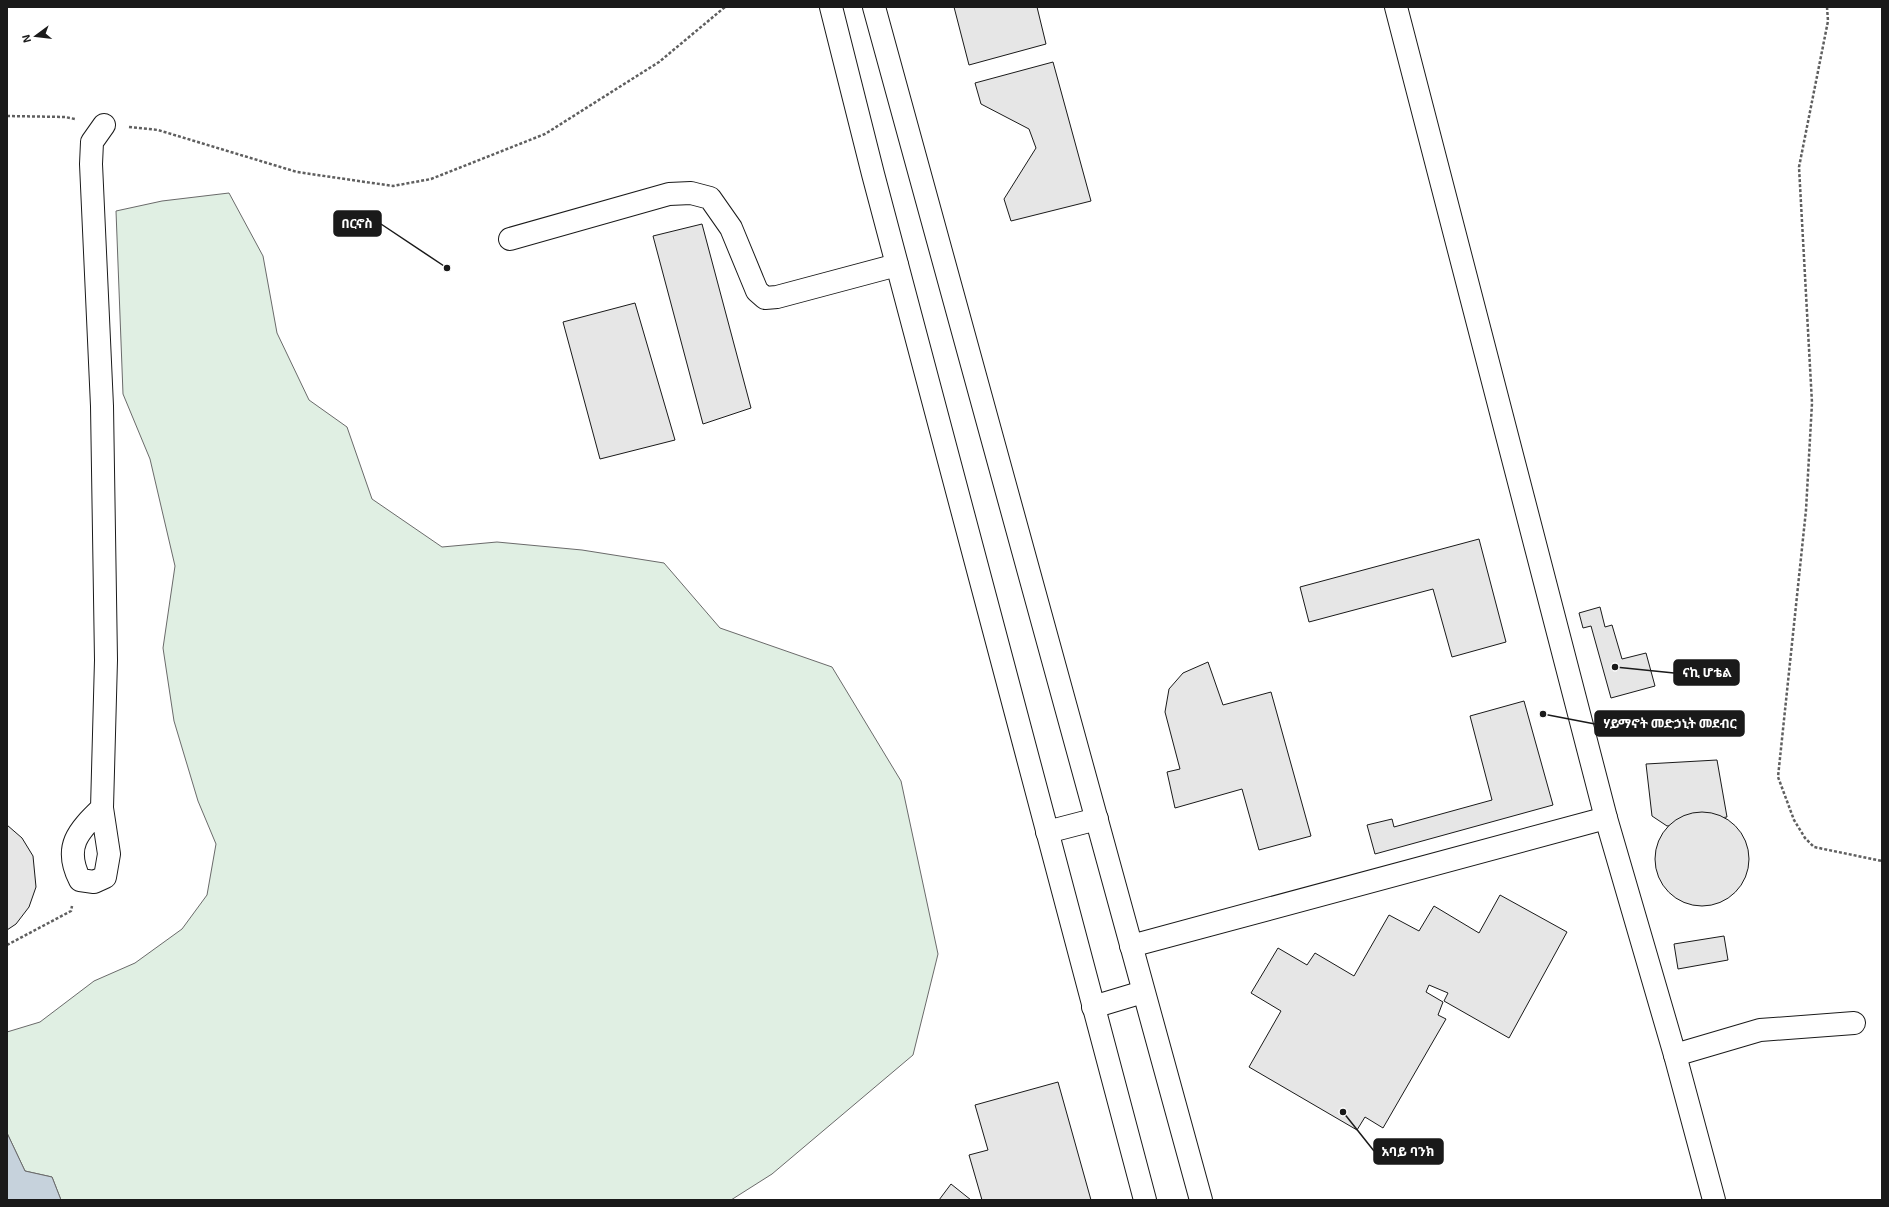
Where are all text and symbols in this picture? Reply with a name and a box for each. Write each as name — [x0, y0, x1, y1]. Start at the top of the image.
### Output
north arrow — [16, 16, 56, 56]
text: N — [19, 33, 33, 44]
callout: በርኖስ — [334, 211, 381, 236]
text: በርኖስ — [341, 215, 373, 231]
callout: ናኪ ሆቴል — [1674, 660, 1739, 685]
text: ናኪ ሆቴል — [1682, 664, 1732, 680]
callout: ሃይማኖት መድኃኒት መደብር — [1595, 711, 1744, 736]
text: ሃይማኖት መድኃኒት መደብር — [1603, 715, 1738, 731]
callout: አባይ ባንክ — [1374, 1139, 1443, 1164]
text: አባይ ባንክ — [1381, 1143, 1435, 1159]

